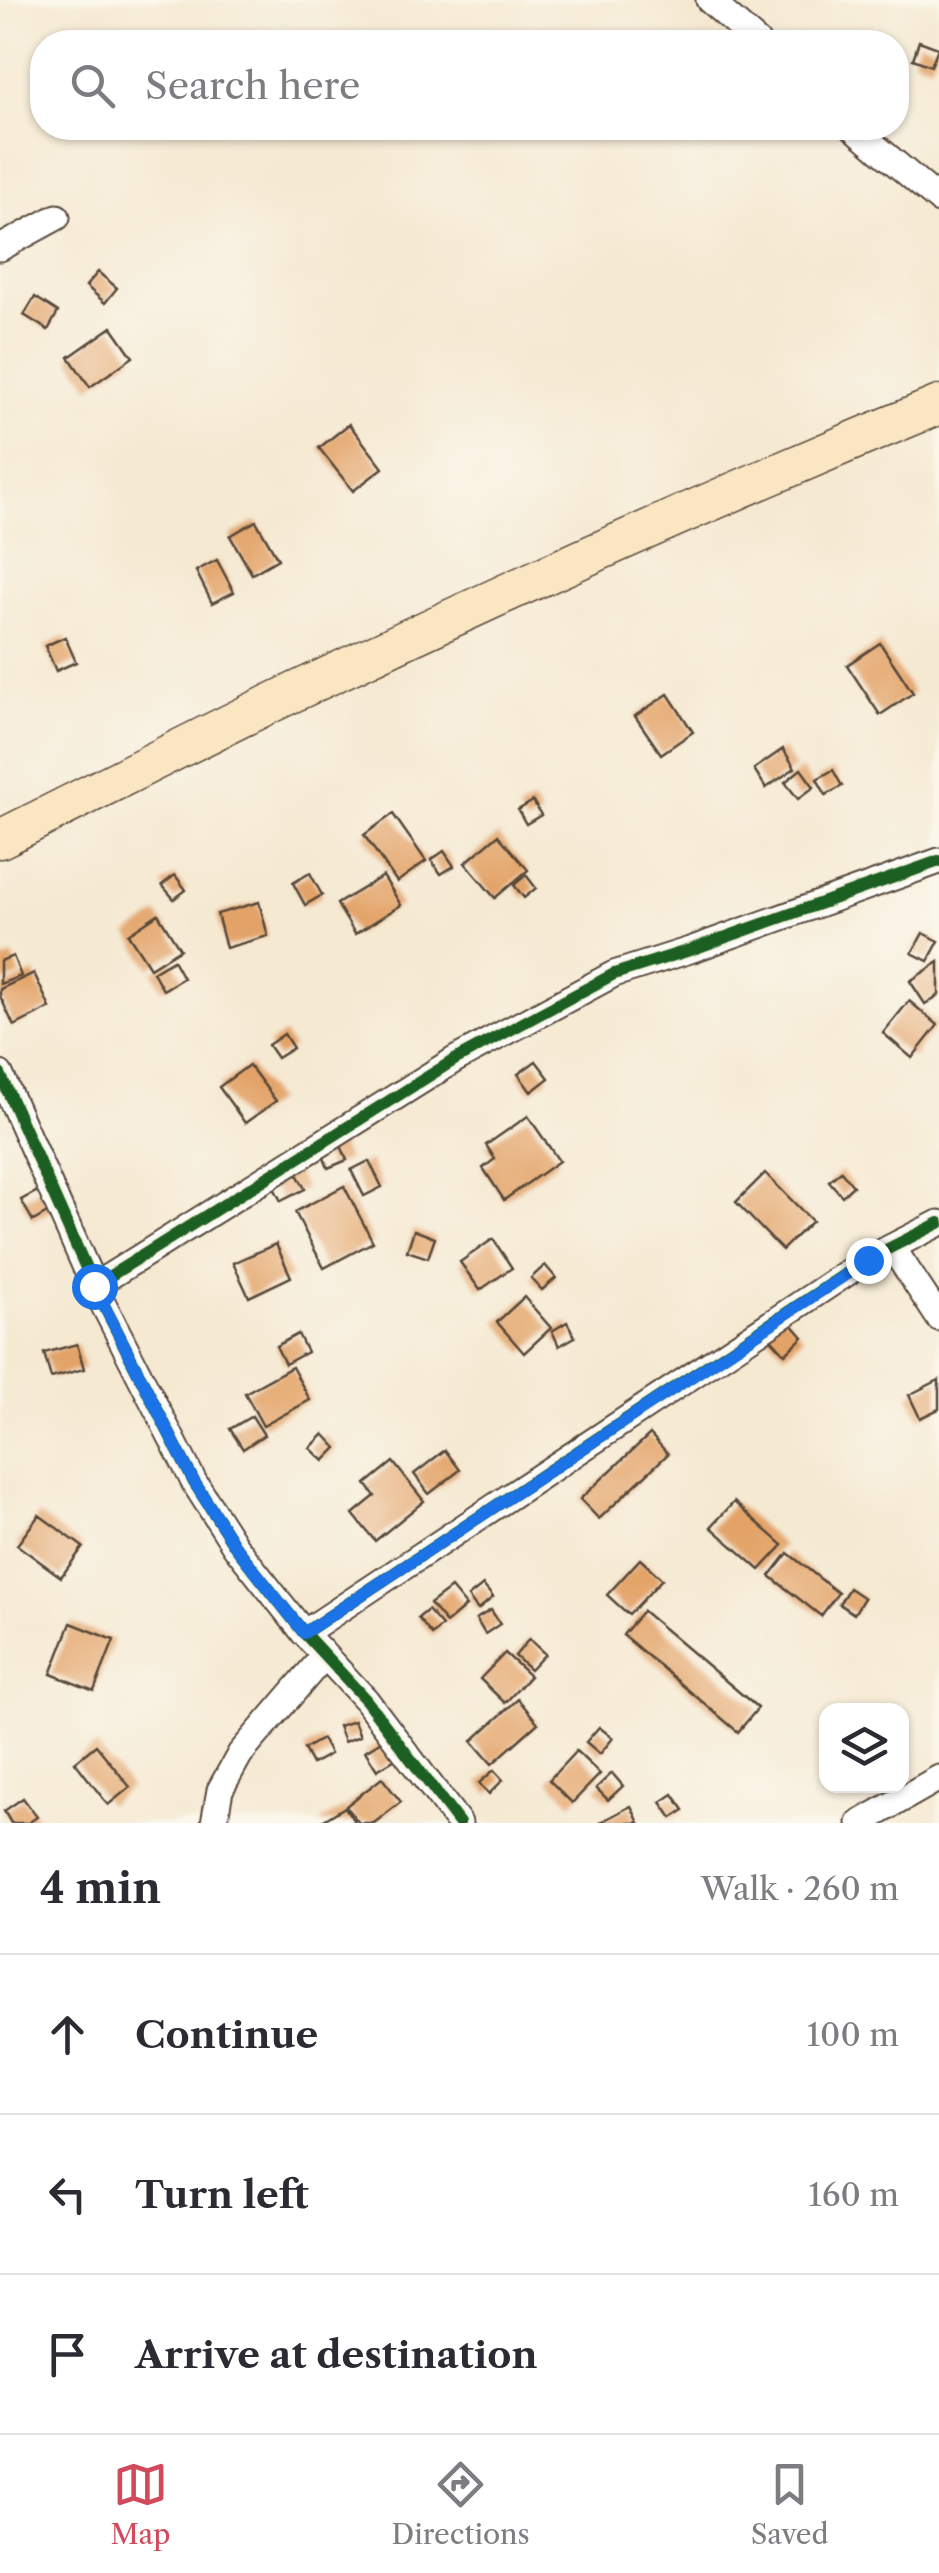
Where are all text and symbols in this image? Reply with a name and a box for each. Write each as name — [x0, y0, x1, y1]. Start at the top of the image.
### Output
search box — [30, 30, 909, 140]
icon: search — [65, 58, 120, 113]
text: Search here — [145, 62, 360, 109]
route end — [846, 1238, 892, 1284]
route start — [72, 1264, 118, 1310]
map controls — [819, 1703, 909, 1793]
button: layers — [819, 1703, 909, 1793]
text: 4 min — [40, 1862, 161, 1914]
text: Walk · 260 m — [701, 1869, 899, 1908]
icon: ahead — [40, 2007, 95, 2062]
text: Continue — [135, 2011, 318, 2058]
text: 100 m — [807, 2015, 899, 2054]
icon: left — [40, 2167, 95, 2222]
text: Turn left — [135, 2171, 309, 2218]
text: 160 m — [808, 2175, 899, 2214]
icon: arrive — [40, 2327, 95, 2382]
text: Arrive at destination — [135, 2331, 538, 2378]
tab: Map — [110, 2457, 171, 2551]
tab: Directions — [391, 2457, 530, 2551]
tab: Saved — [751, 2457, 829, 2551]

